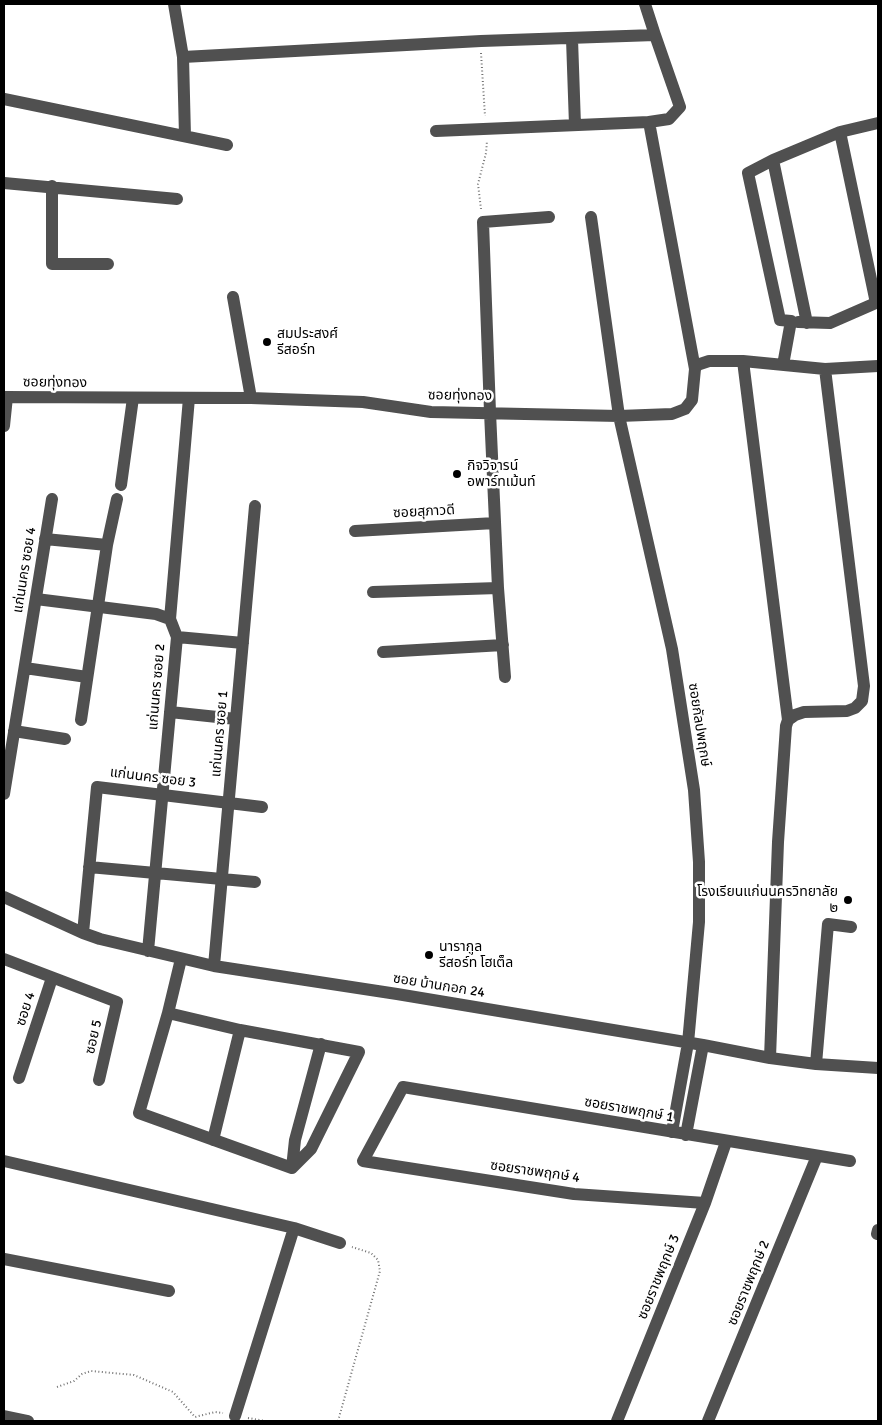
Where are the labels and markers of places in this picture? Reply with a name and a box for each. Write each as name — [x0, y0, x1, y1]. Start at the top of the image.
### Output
place label: สมประสงศ์ รีสอร์ท — [277, 326, 338, 358]
marker: สมประสงศ์ รีสอร์ท — [261, 336, 273, 348]
place label: กิจวิจารน์ อพาร์ทเม้นท์ — [467, 458, 536, 491]
marker: กิจวิจารน์ อพาร์ทเม้นท์ — [451, 468, 463, 480]
place label: โรงเรียนแก่นนครวิทยาลัย ๒ — [697, 884, 838, 916]
marker: โรงเรียนแก่นนครวิทยาลัย ๒ — [842, 894, 854, 906]
place label: นารากูล รีสอร์ท โฮเต็ล — [439, 939, 513, 972]
marker: นารากูล รีสอร์ท โฮเต็ล — [423, 949, 435, 961]

